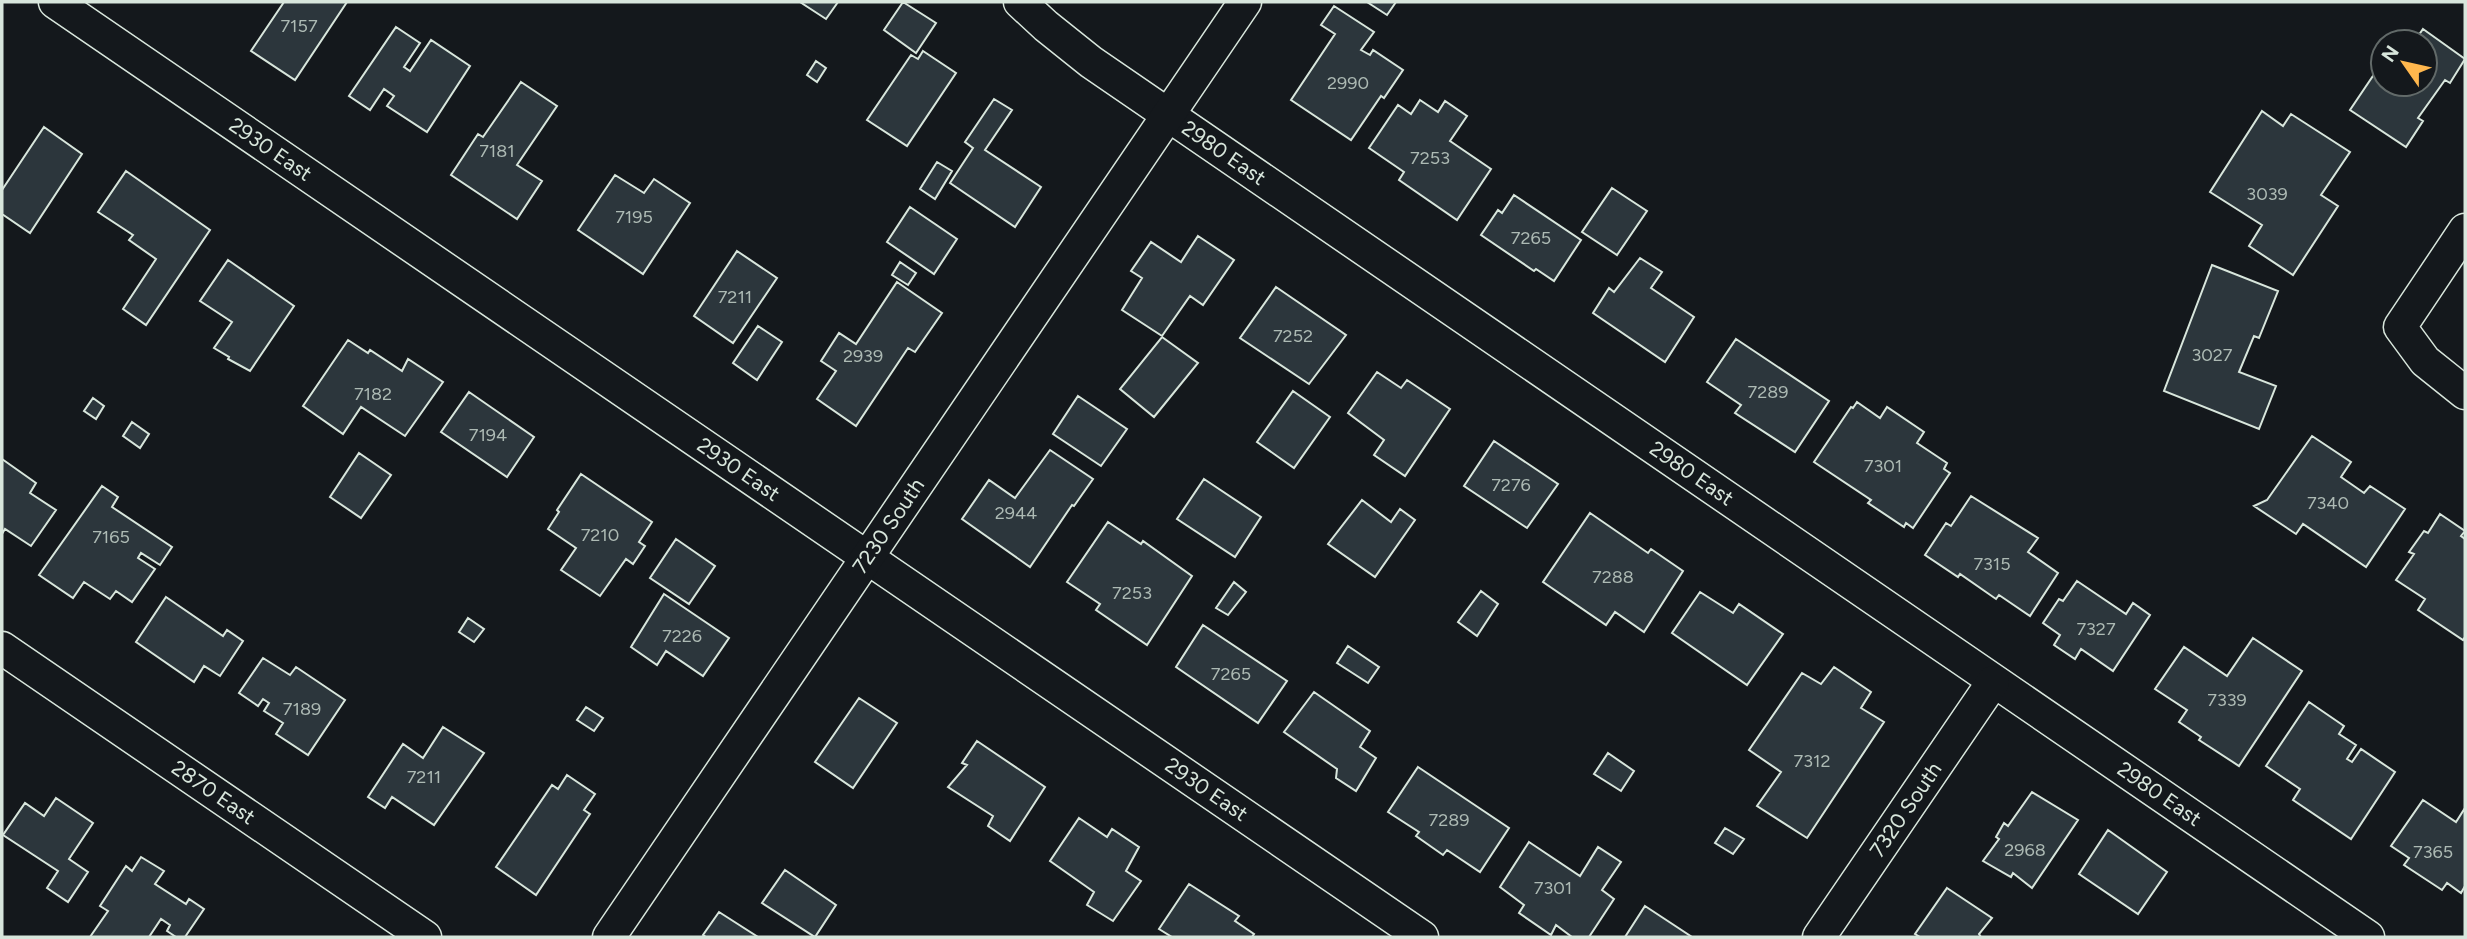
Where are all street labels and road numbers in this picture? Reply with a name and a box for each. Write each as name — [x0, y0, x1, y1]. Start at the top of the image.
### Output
street label: 2930 East — [225, 112, 317, 186]
street label: 2980 East — [1177, 115, 1271, 190]
street label: 2930 East — [693, 432, 785, 506]
street label: 2980 East — [1645, 436, 1739, 511]
street label: 7230 South — [847, 473, 929, 578]
street label: 2930 East — [1161, 752, 1253, 826]
street label: 2870 East — [167, 755, 260, 829]
street label: 2980 East — [2113, 756, 2206, 831]
street label: 7320 South — [1864, 757, 1947, 862]

